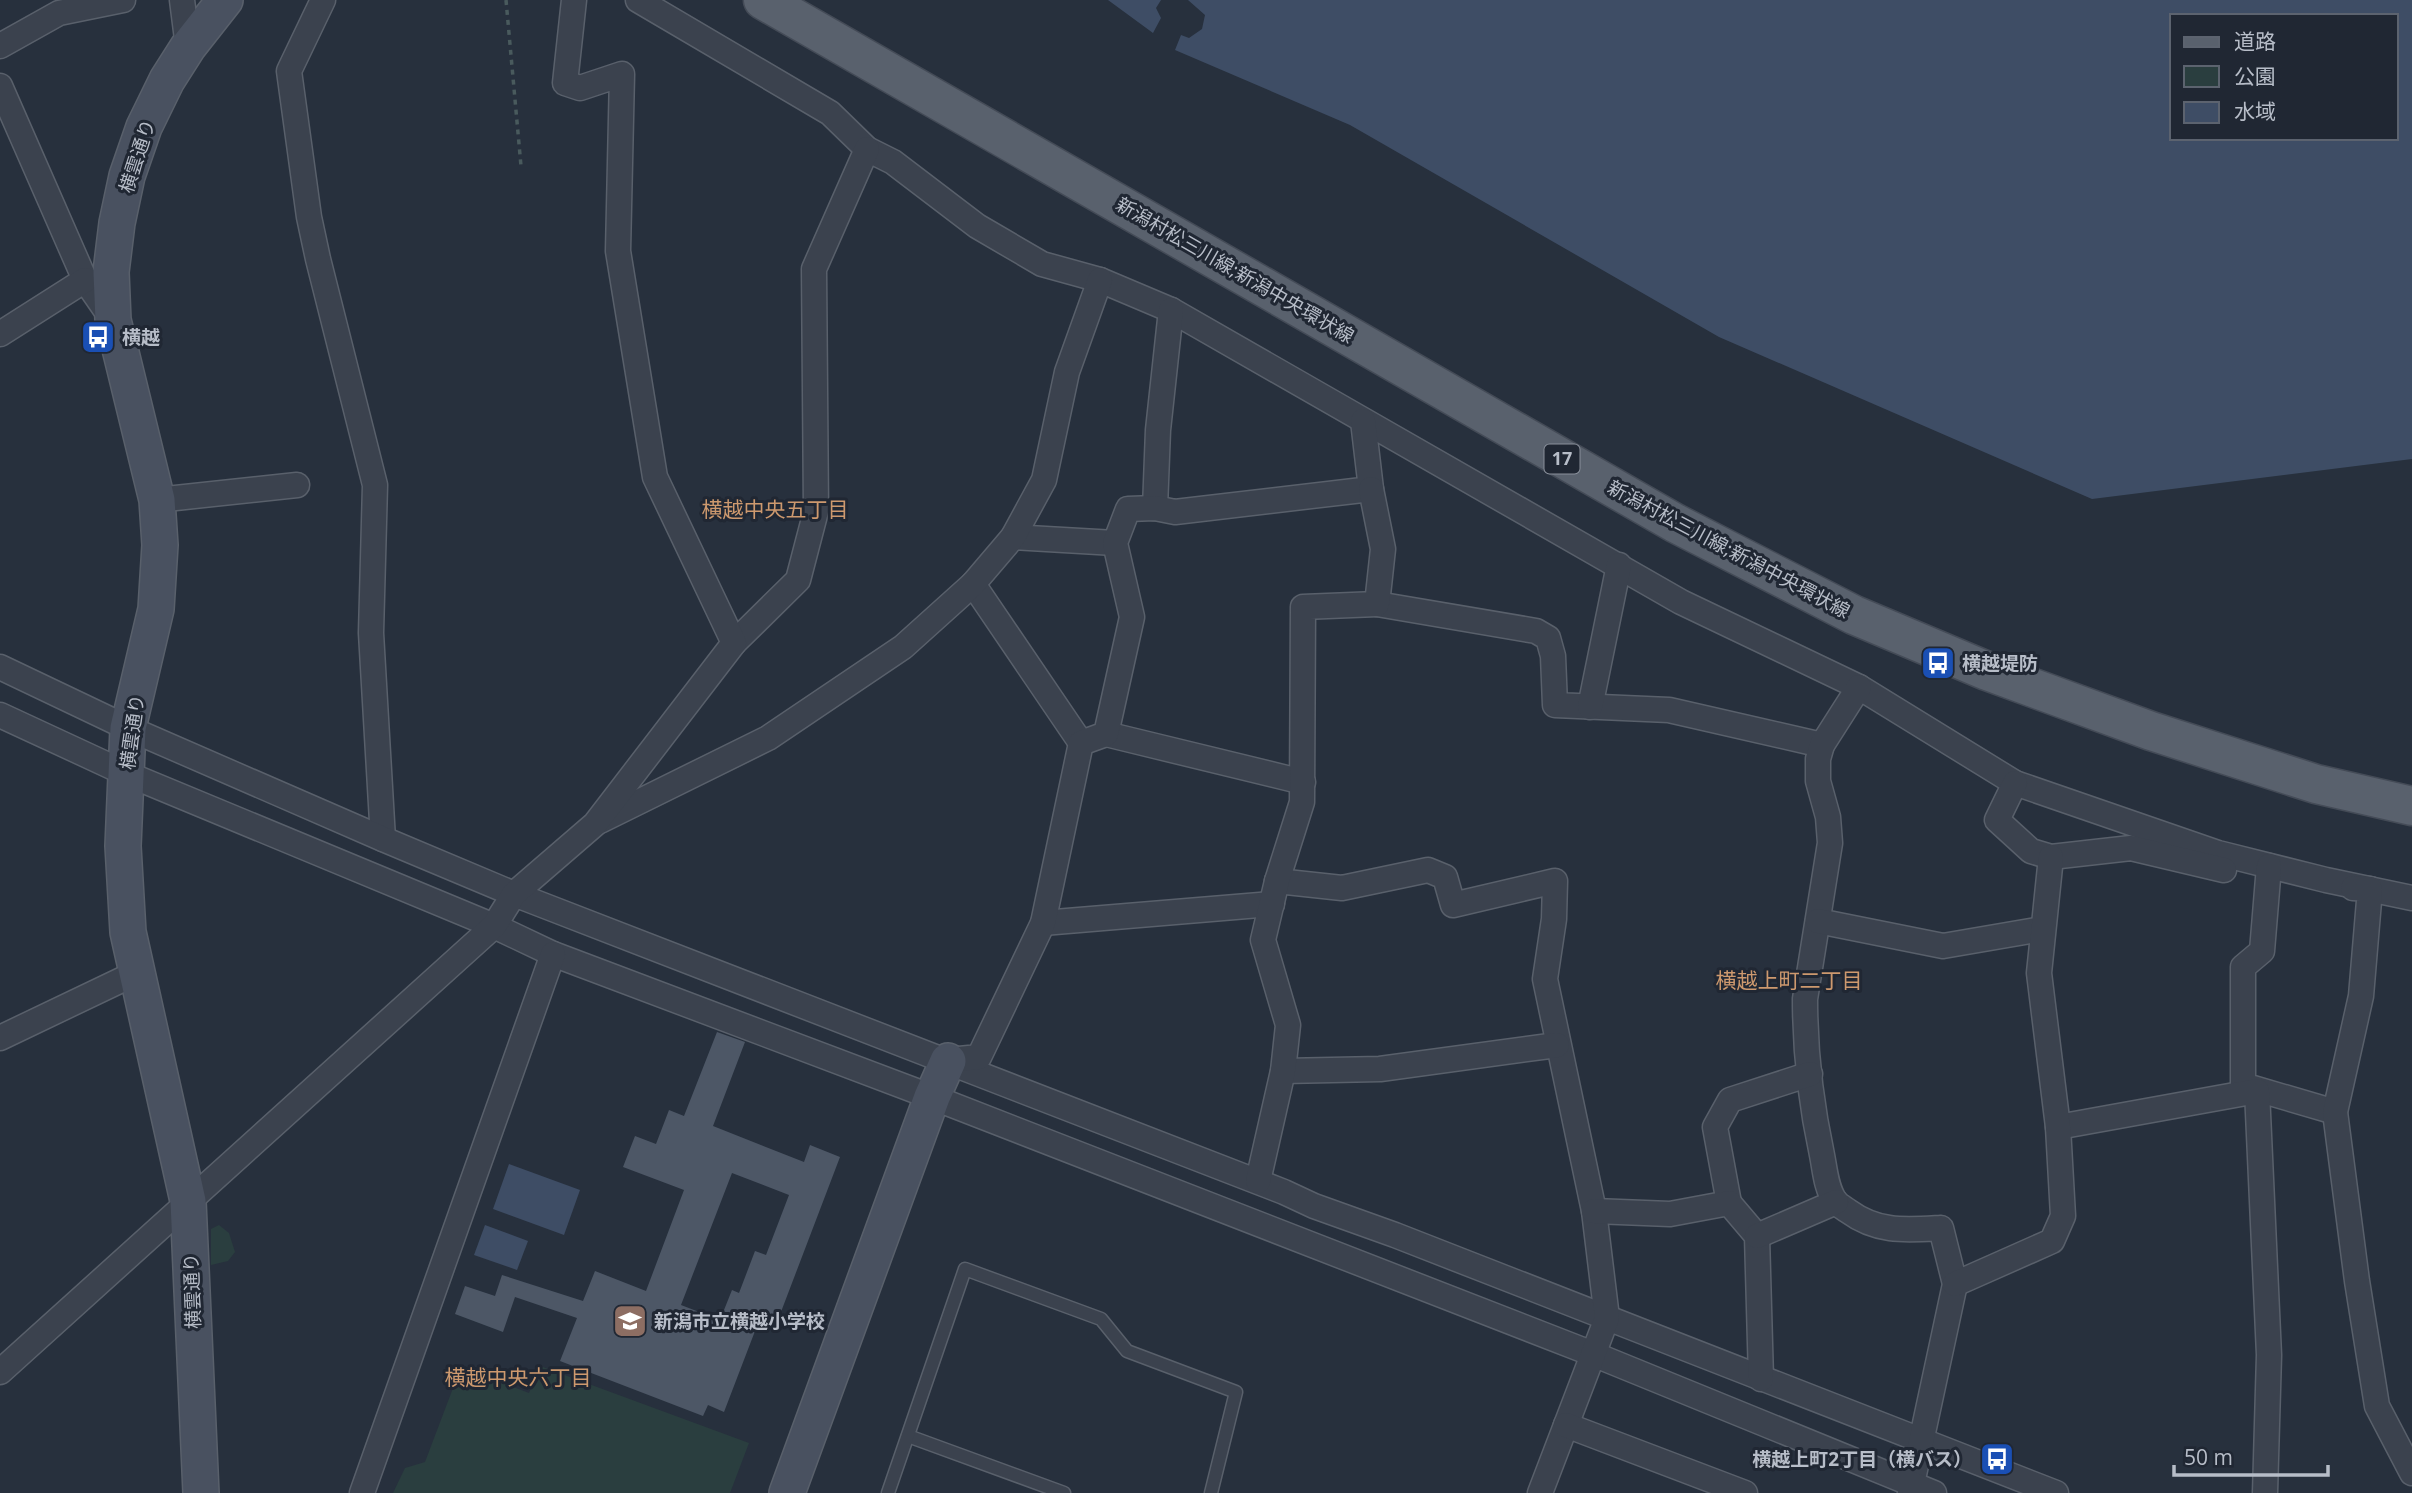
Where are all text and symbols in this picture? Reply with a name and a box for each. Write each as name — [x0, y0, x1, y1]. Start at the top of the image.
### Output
legend — [2170, 14, 2398, 140]
text: 道路 — [2234, 27, 2276, 55]
text: 公園 — [2234, 62, 2276, 90]
text: 水域 — [2234, 97, 2276, 125]
street label: 横雲通り — [113, 116, 161, 196]
street label: 新潟村松三川線;新潟中央環状線 — [1111, 191, 1359, 349]
bus stop icon: 横越 — [79, 318, 117, 356]
place label: 横越 — [122, 324, 160, 350]
road number: 17 — [1544, 444, 1580, 474]
street label: 新潟村松三川線;新潟中央環状線 — [1603, 474, 1855, 624]
district label: 横越中央五丁目 — [702, 495, 849, 523]
bus stop icon: 横越堤防 — [1919, 644, 1957, 682]
place label: 横越堤防 — [1962, 650, 2038, 676]
street label: 横雲通り — [114, 693, 150, 771]
district label: 横越上町二丁目 — [1716, 966, 1863, 994]
street label: 横雲通り — [178, 1253, 206, 1329]
school or university icon: 新潟市立横越小学校 — [611, 1302, 649, 1340]
place label: 新潟市立横越小学校 — [654, 1308, 825, 1334]
district label: 横越中央六丁目 — [445, 1363, 592, 1391]
scale bar — [2174, 1434, 2328, 1478]
bus stop icon: 横越上町2丁目（横バス） — [1978, 1440, 2016, 1478]
text: 50 m — [2184, 1443, 2233, 1471]
place label: 横越上町2丁目（横バス） — [1752, 1446, 1972, 1472]

